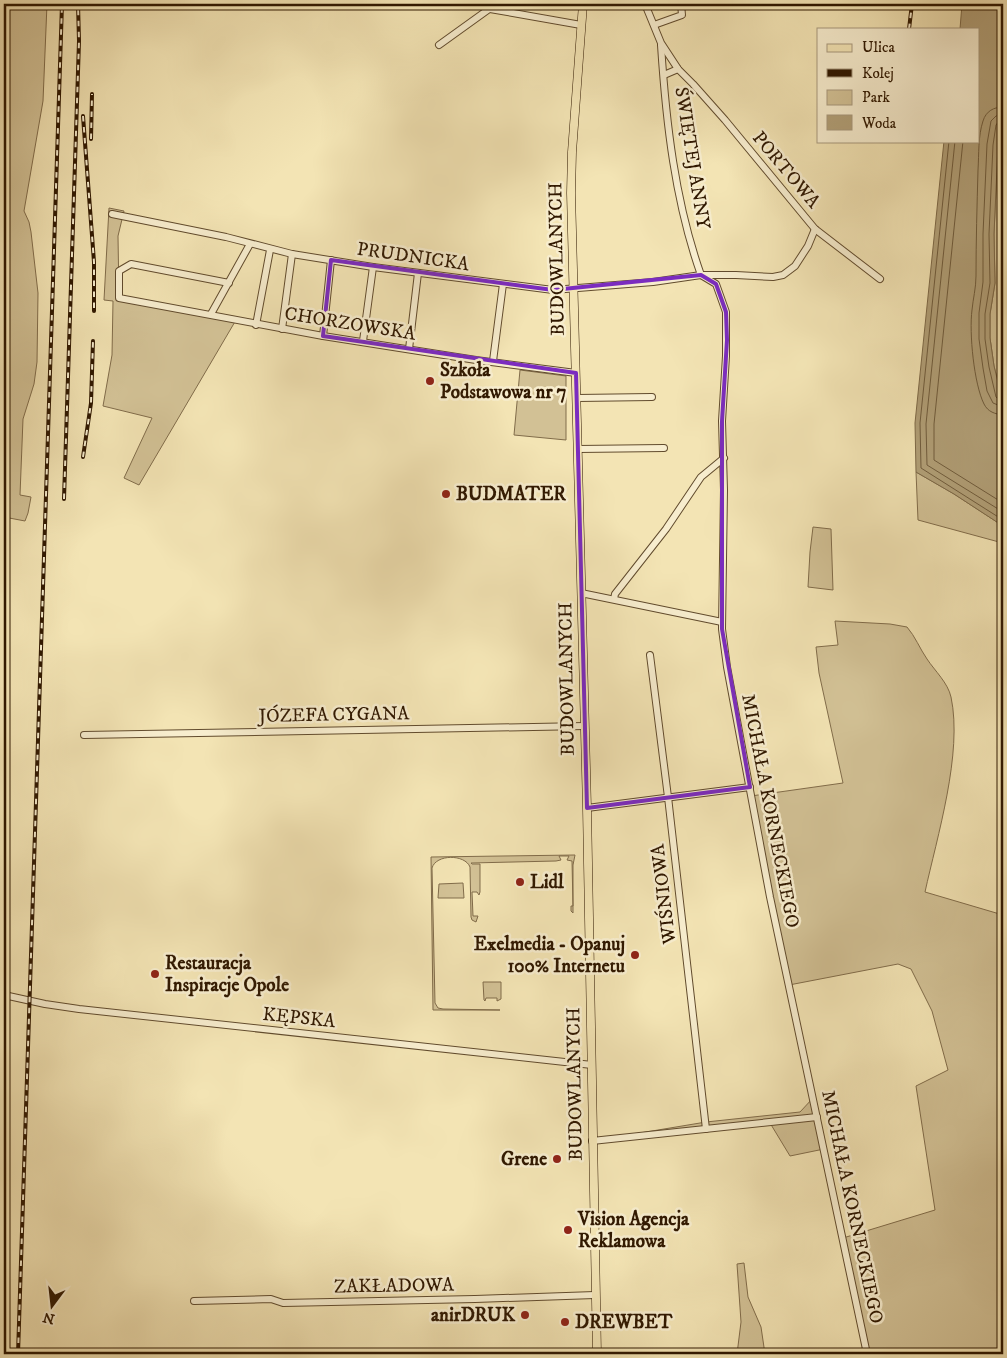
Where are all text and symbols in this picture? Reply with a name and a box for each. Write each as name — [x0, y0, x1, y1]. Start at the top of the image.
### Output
legend — [817, 28, 980, 142]
text: Ulica — [862, 38, 895, 57]
text: Kolej — [862, 64, 894, 83]
street label: ŚWIĘTEJ ANNY — [669, 85, 717, 232]
text: Park — [862, 88, 891, 107]
text: Woda — [861, 114, 897, 133]
street label: PORTOWA — [747, 127, 825, 214]
street label: BUDOWLANYCH — [544, 182, 570, 336]
street label: PRUDNICKA — [355, 238, 472, 276]
street label: CHORZOWSKA — [283, 302, 418, 346]
place label: Szkoła Podstawowa nr 7 — [440, 359, 567, 404]
marker: Szkoła Podstawowa nr 7 — [424, 375, 436, 387]
place label: BUDMATER — [456, 483, 566, 506]
marker: BUDMATER — [440, 488, 452, 500]
street label: BUDOWLANYCH — [554, 602, 580, 756]
street label: MICHAŁA KORNECKIEGO — [736, 692, 804, 930]
street label: JÓZEFA CYGANA — [256, 700, 410, 728]
street label: WIŚNIOWA — [644, 842, 682, 947]
place label: Lidl — [530, 871, 564, 894]
marker: Lidl — [514, 876, 526, 888]
place label: Exelmedia - Opanuj 100% Internetu — [474, 933, 625, 978]
marker: Exelmedia - Opanuj 100% Internetu — [629, 949, 641, 961]
place label: Restauracja Inspiracje Opole — [165, 952, 289, 998]
marker: Restauracja Inspiracje Opole — [149, 968, 161, 980]
street label: KĘPSKA — [261, 1003, 338, 1033]
street label: BUDOWLANYCH — [562, 1007, 588, 1161]
street label: MICHAŁA KORNECKIEGO — [816, 1088, 888, 1326]
place label: Grene — [501, 1148, 547, 1171]
marker: Grene — [551, 1153, 563, 1165]
place label: Vision Agencja Reklamowa — [577, 1208, 690, 1253]
marker: Vision Agencja Reklamowa — [562, 1224, 574, 1236]
street label: ZAKŁADOWA — [334, 1273, 455, 1299]
north arrow — [28, 1280, 78, 1330]
place label: anirDRUK — [431, 1304, 516, 1327]
text: N — [41, 1307, 57, 1328]
marker: anirDRUK — [519, 1309, 531, 1321]
place label: DREWBET — [575, 1311, 673, 1334]
marker: DREWBET — [559, 1316, 571, 1328]

